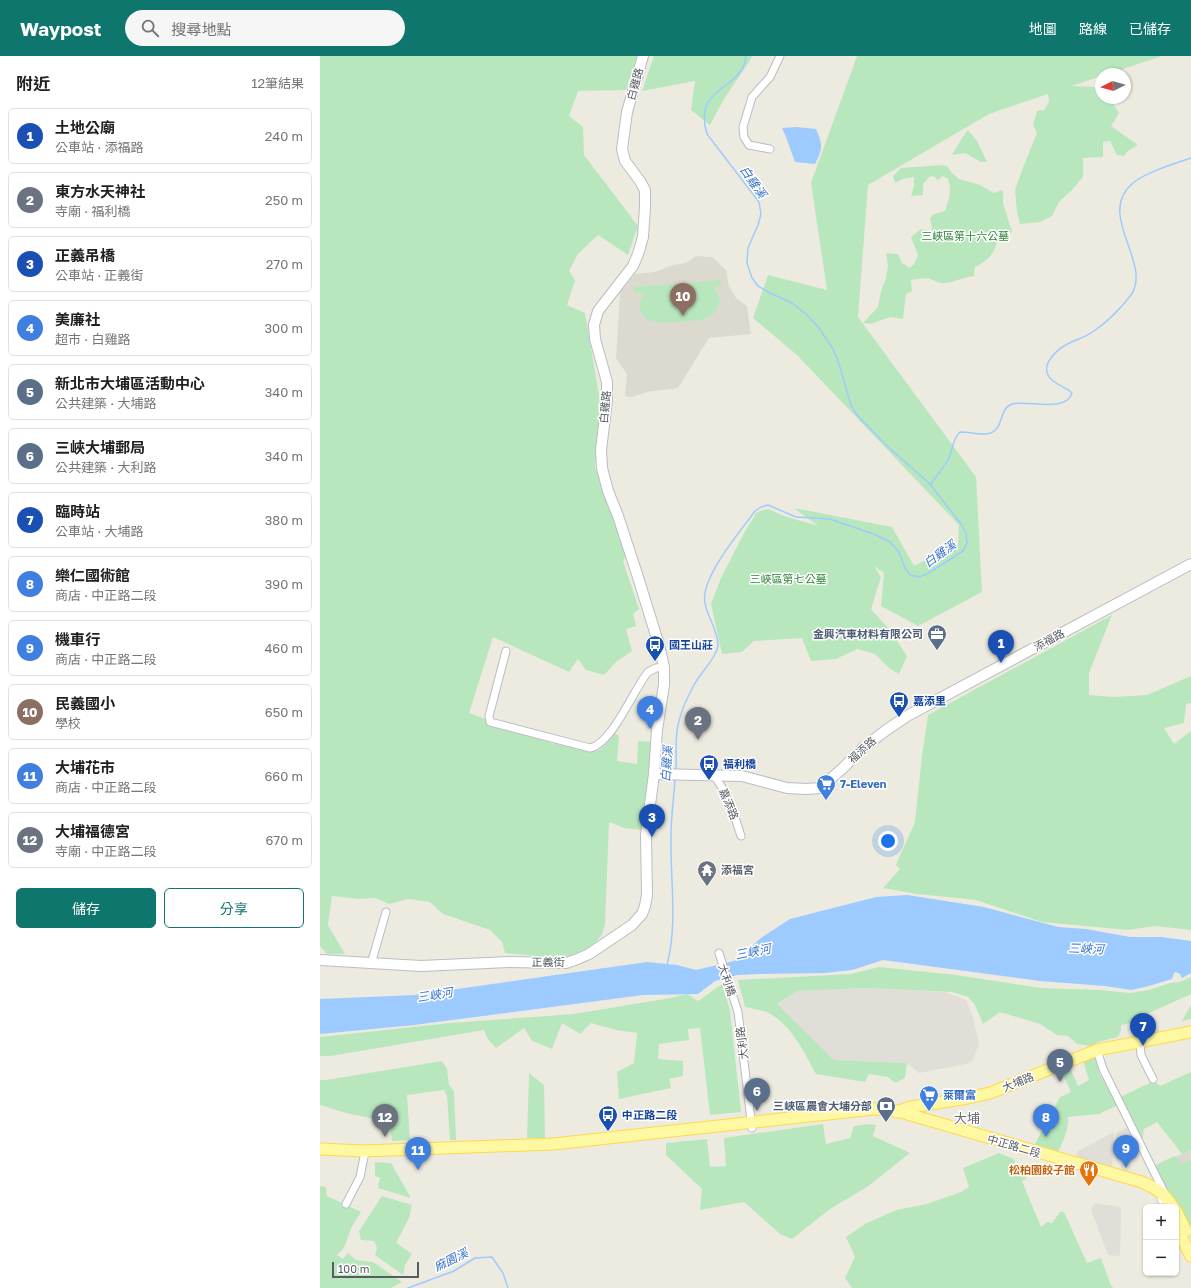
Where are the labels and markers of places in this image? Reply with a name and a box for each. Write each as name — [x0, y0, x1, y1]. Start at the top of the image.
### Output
pin: 10 — [670, 283, 696, 316]
office icon: 金興汽車材料有限公司 — [926, 623, 948, 651]
place label: 金興汽車材料有限公司 — [813, 627, 923, 640]
pin: 1 — [988, 630, 1014, 663]
bus stop icon: 國王山莊 — [644, 634, 666, 662]
place label: 國王山莊 — [669, 638, 713, 651]
bus stop icon: 嘉添里 — [888, 690, 910, 718]
place label: 嘉添里 — [913, 694, 946, 707]
pin: 4 — [637, 696, 663, 729]
pin: 2 — [685, 707, 711, 740]
bus stop icon: 福利橋 — [698, 753, 720, 781]
place label: 福利橋 — [723, 757, 756, 770]
supermarket icon: 7-Eleven — [815, 773, 837, 801]
place label: 7-Eleven — [840, 777, 887, 790]
pin: 3 — [639, 804, 665, 837]
temple icon: 添福宮 — [696, 859, 718, 887]
place label: 添福宮 — [721, 863, 754, 876]
pin: 7 — [1130, 1013, 1156, 1046]
pin: 5 — [1047, 1049, 1073, 1082]
pin: 6 — [744, 1078, 770, 1111]
supermarket icon: 萊爾富 — [918, 1084, 940, 1112]
place label: 萊爾富 — [943, 1088, 976, 1101]
bank icon: 三峽區農會大埔分部 — [875, 1095, 897, 1123]
place label: 三峽區農會大埔分部 — [773, 1099, 872, 1112]
pin: 12 — [372, 1104, 398, 1137]
bus stop icon: 中正路二段 — [597, 1104, 619, 1132]
pin: 8 — [1033, 1104, 1059, 1137]
place label: 中正路二段 — [622, 1108, 677, 1121]
pin: 9 — [1113, 1135, 1139, 1168]
pin: 11 — [405, 1137, 431, 1170]
restaurant icon: 松柏園餃子館 — [1078, 1159, 1100, 1187]
place label: 松柏園餃子館 — [1009, 1163, 1075, 1176]

